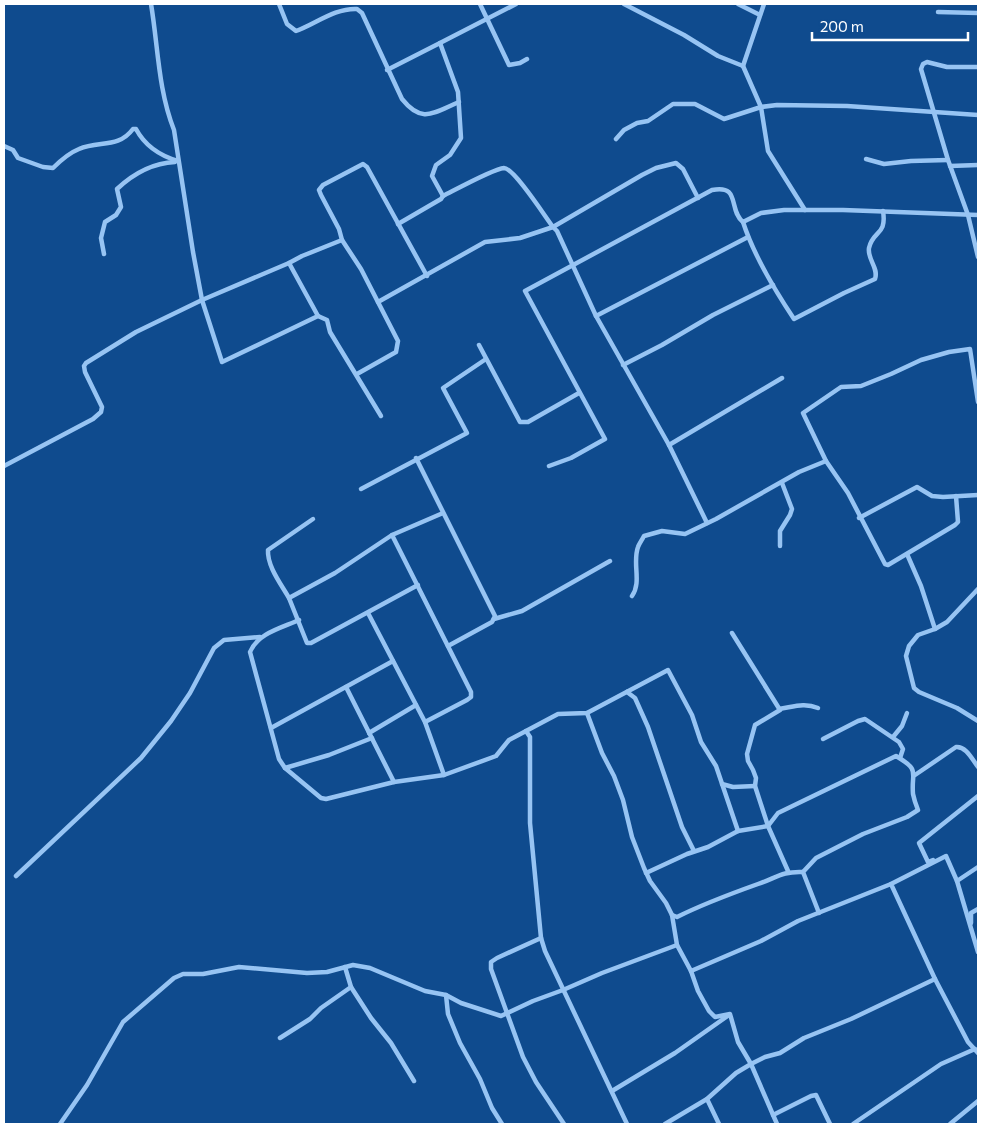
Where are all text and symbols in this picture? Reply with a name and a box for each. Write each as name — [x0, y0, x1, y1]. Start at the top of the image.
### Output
scale bar — [812, 10, 968, 42]
text: 200 m — [820, 17, 864, 35]

